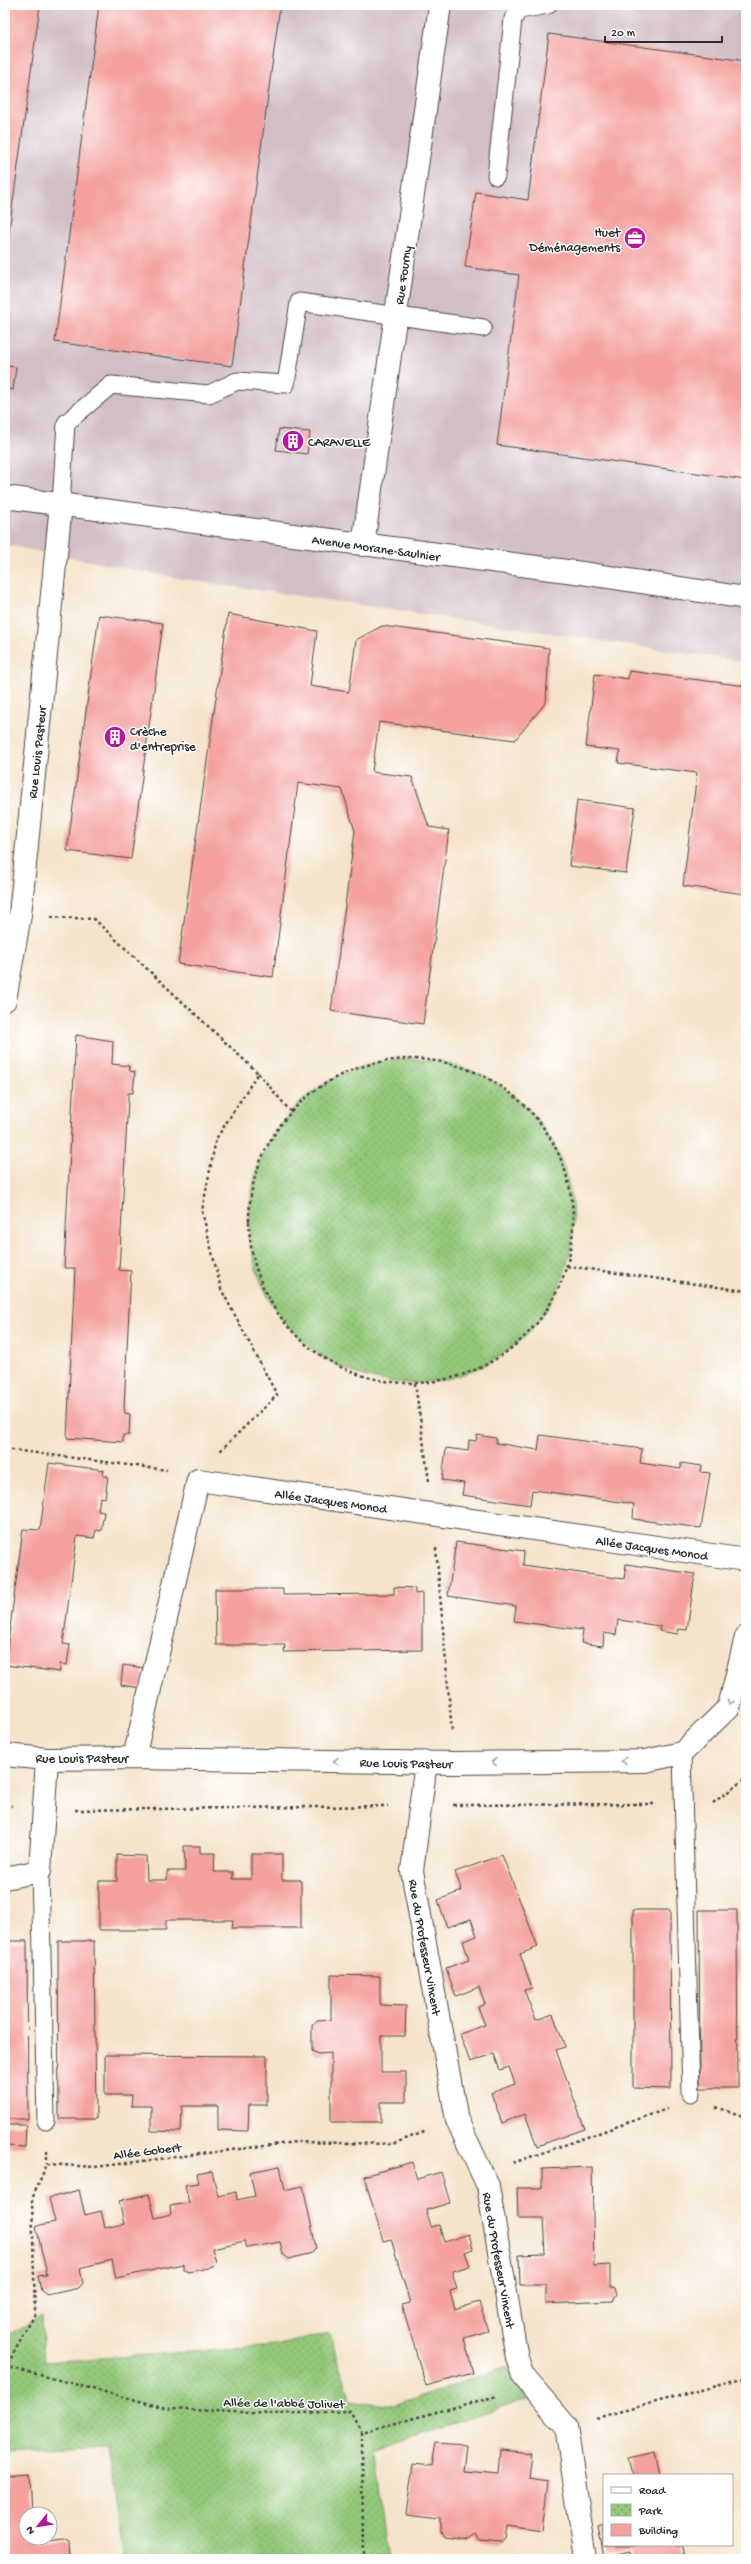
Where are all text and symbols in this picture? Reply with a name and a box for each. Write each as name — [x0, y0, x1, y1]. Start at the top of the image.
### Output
scale bar — [605, 18, 722, 44]
text: 20 m — [611, 27, 636, 41]
office icon: Huet Déménagements — [622, 225, 648, 251]
place label: Huet Déménagements — [528, 226, 622, 256]
street label: Rue Fourny — [393, 244, 416, 306]
building icon: CARAVELLE — [280, 428, 306, 454]
place label: CARAVELLE — [308, 436, 371, 451]
street label: Avenue Morane-Saulnier — [311, 533, 442, 566]
street label: Rue Louis Pasteur — [26, 704, 51, 799]
building icon: Crèche d'entreprise — [102, 724, 128, 750]
place label: Crèche d'entreprise — [130, 725, 196, 755]
street label: Allée Jacques Monod — [274, 1487, 389, 1518]
street label: Allée Jacques Monod — [595, 1534, 710, 1565]
one-way arrow — [726, 1698, 735, 1705]
street label: Rue Louis Pasteur — [36, 1752, 130, 1767]
one-way arrow — [333, 1756, 339, 1765]
street label: Rue Louis Pasteur — [359, 1756, 454, 1773]
one-way arrow — [621, 1757, 627, 1765]
one-way arrow — [491, 1758, 497, 1767]
street label: Rue du Professeur Vincent — [404, 1878, 443, 2018]
street label: Allée Gobert — [112, 2141, 184, 2164]
street label: Rue du Professeur Vincent — [478, 2191, 517, 2331]
street label: Allée de l'abbé Jolivet — [223, 2396, 346, 2413]
legend — [603, 2474, 733, 2546]
text: Road — [639, 2485, 666, 2499]
text: Park — [638, 2505, 664, 2519]
north arrow — [18, 2506, 58, 2546]
text: N — [24, 2524, 38, 2536]
text: Building — [638, 2525, 678, 2539]

